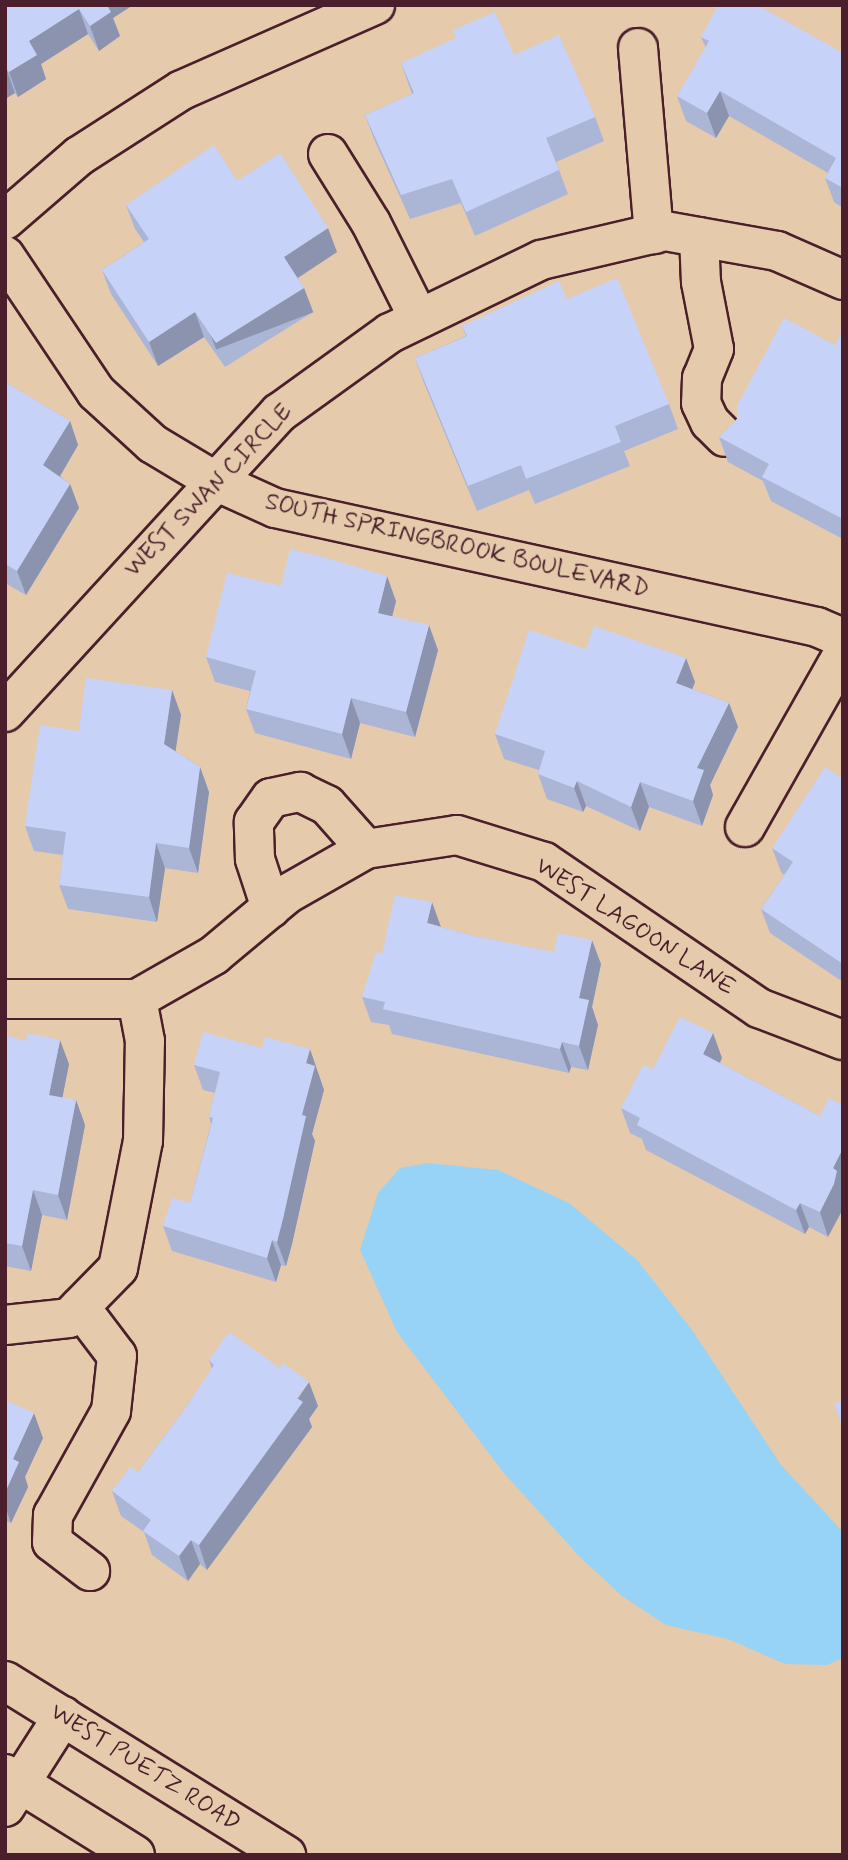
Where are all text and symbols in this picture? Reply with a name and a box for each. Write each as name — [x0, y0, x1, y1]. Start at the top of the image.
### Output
street label: WEST SWAN CIRCLE — [118, 398, 300, 584]
street label: SOUTH SPRINGBROOK BOULEVARD — [265, 488, 649, 604]
street label: WEST LAGOON LANE — [530, 852, 740, 1002]
street label: WEST PUETZ ROAD — [45, 1698, 245, 1838]

